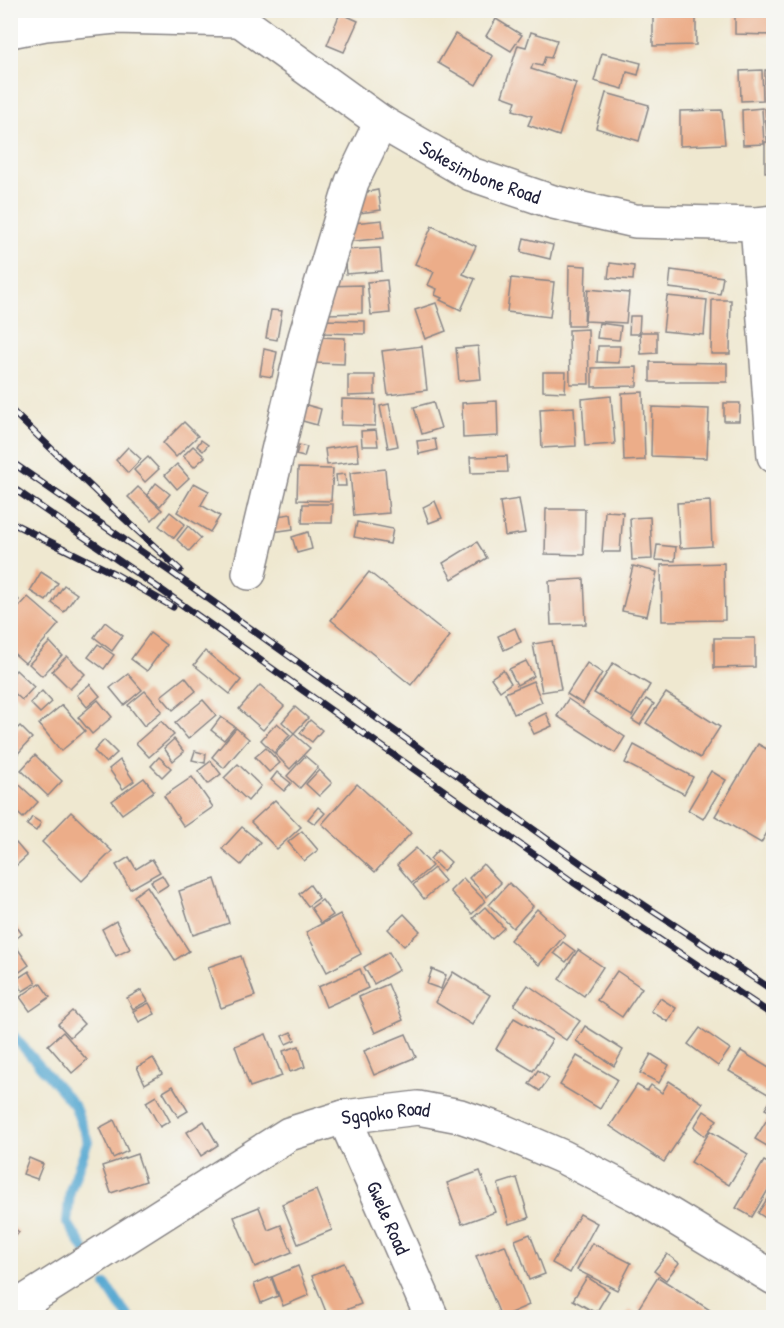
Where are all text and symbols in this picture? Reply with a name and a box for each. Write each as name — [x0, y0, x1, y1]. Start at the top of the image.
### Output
street label: Sokesimbone Road — [415, 133, 545, 210]
street label: Sgqoko Road — [340, 1094, 433, 1130]
street label: Gwele Road — [361, 1177, 417, 1259]

